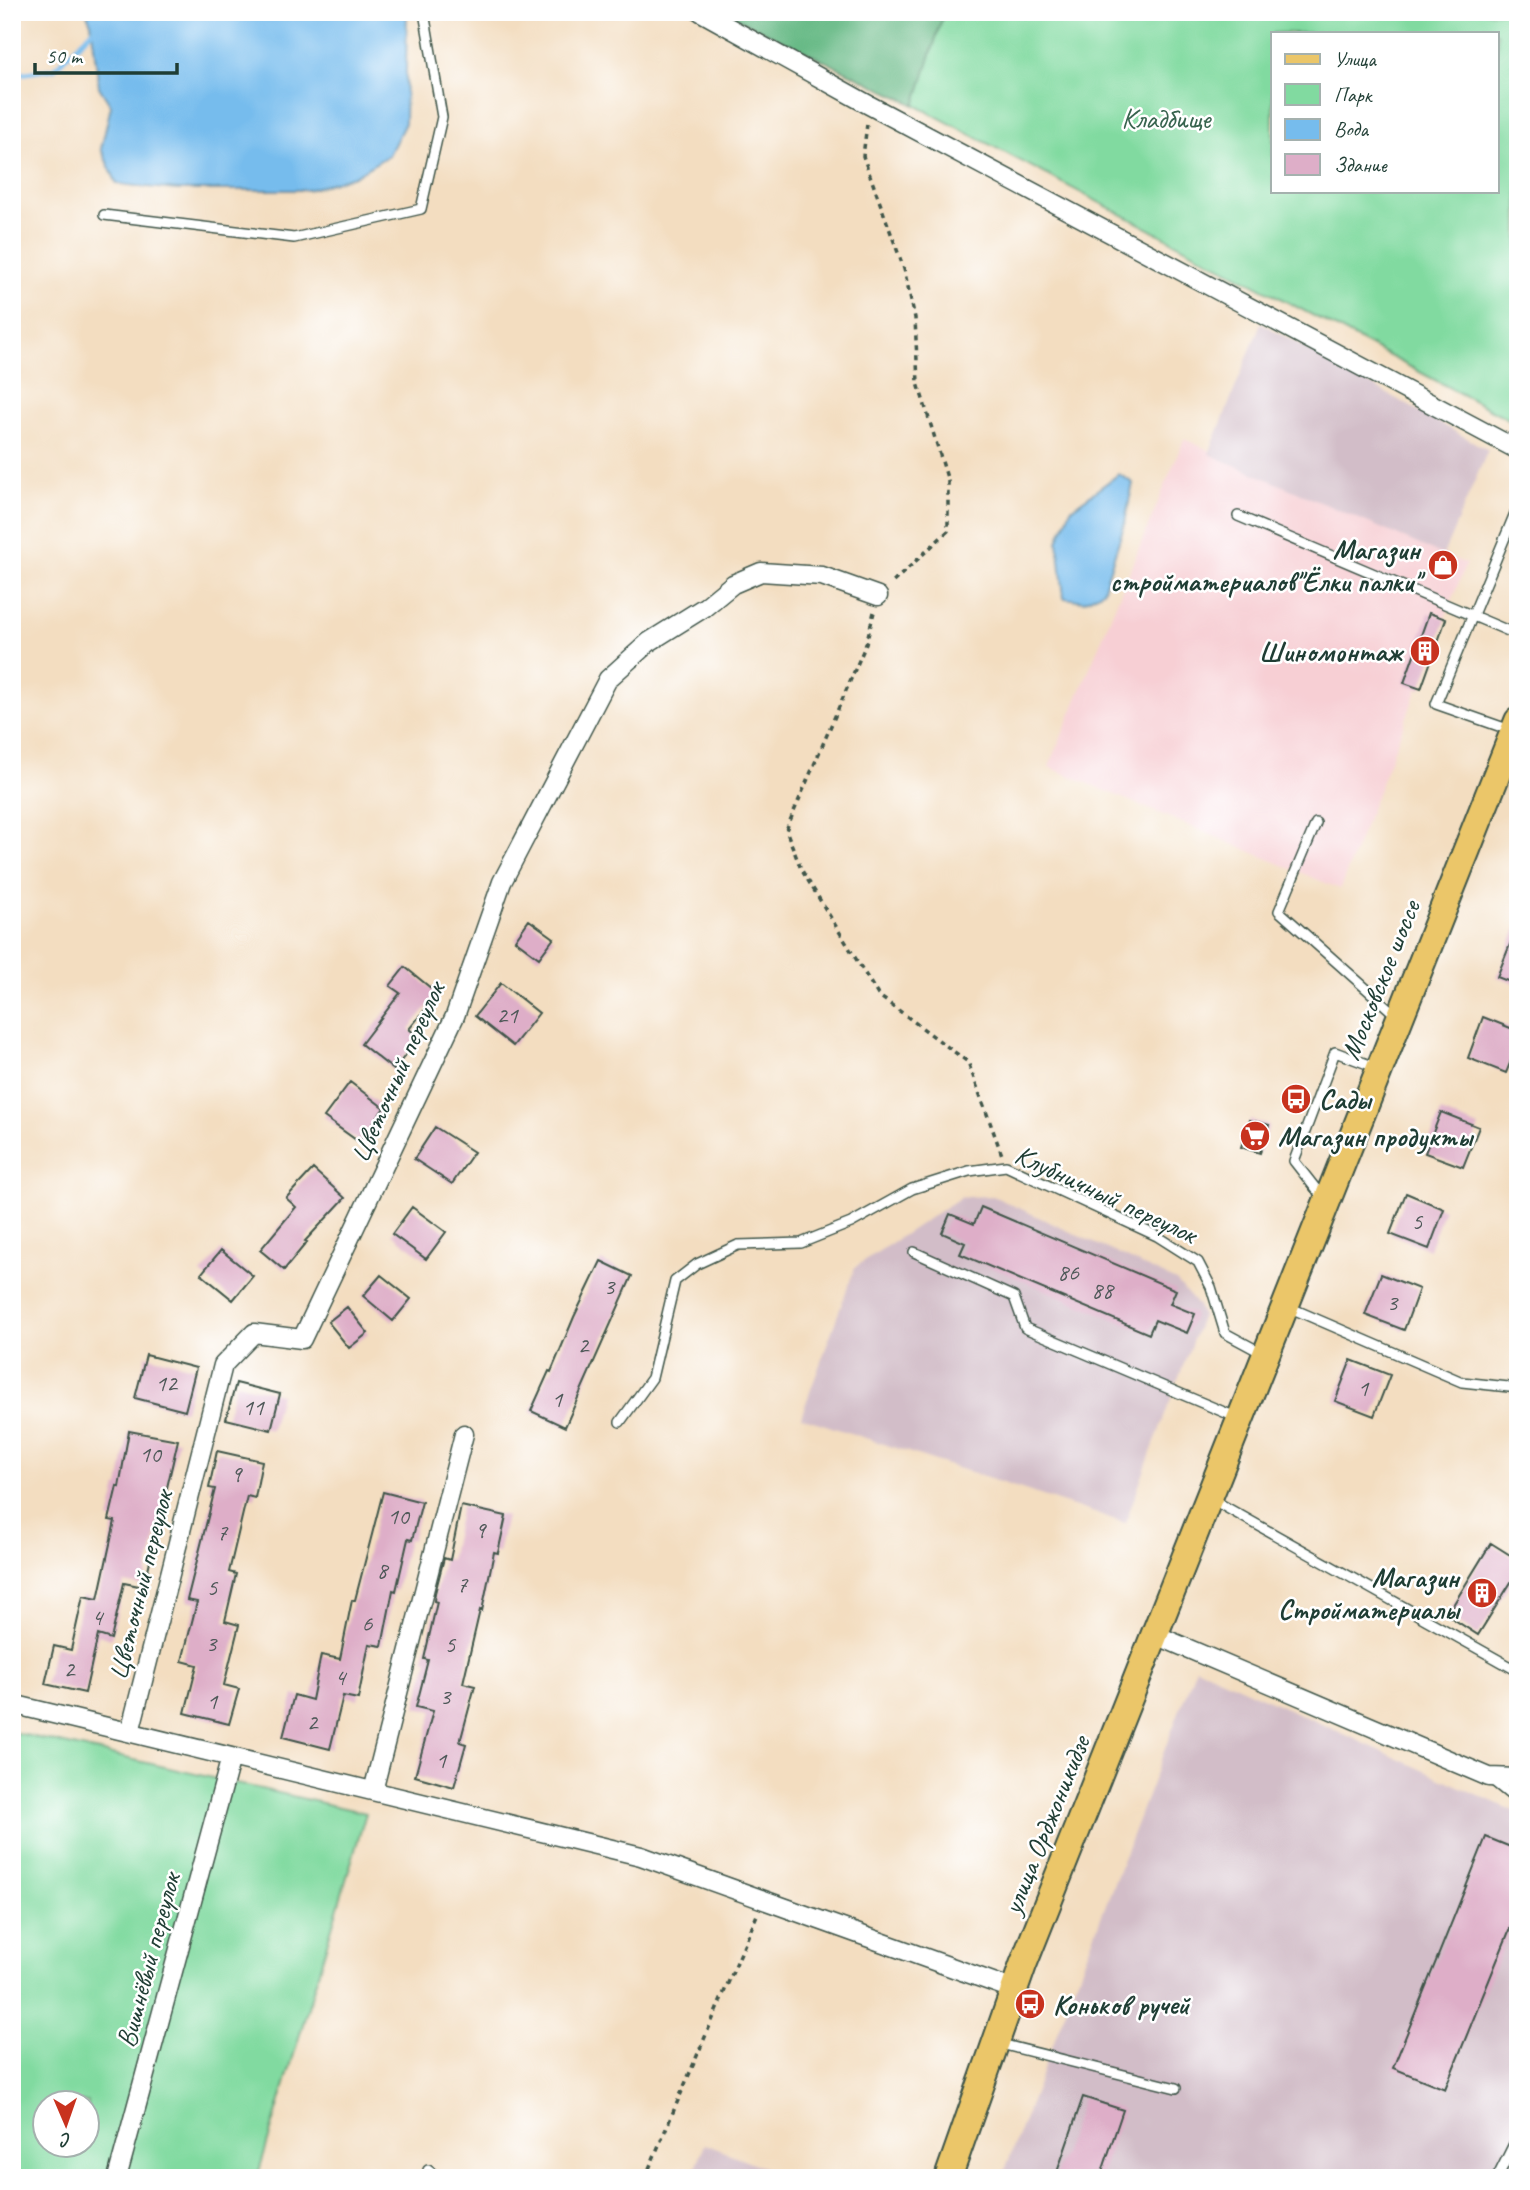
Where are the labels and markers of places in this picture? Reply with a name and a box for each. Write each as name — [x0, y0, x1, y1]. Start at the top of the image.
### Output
place label: Магазин стройматериалов"Ёлки палки" — [1110, 532, 1426, 599]
shop icon: Магазин стройматериалов"Ёлки палки" — [1426, 548, 1460, 582]
place label: Шиномонтаж — [1259, 634, 1404, 669]
building icon: Шиномонтаж — [1408, 634, 1442, 668]
bus stop icon: Сады — [1279, 1082, 1313, 1116]
place label: Сады — [1319, 1082, 1373, 1117]
supermarket icon: Магазин продукты — [1238, 1119, 1272, 1153]
place label: Магазин продукты — [1278, 1119, 1475, 1155]
place label: Магазин Стройматериалы — [1278, 1560, 1462, 1627]
building icon: Магазин Стройматериалы — [1465, 1576, 1499, 1610]
bus stop icon: Коньков ручей — [1013, 1987, 1047, 2021]
place label: Коньков ручей — [1053, 1987, 1191, 2022]

